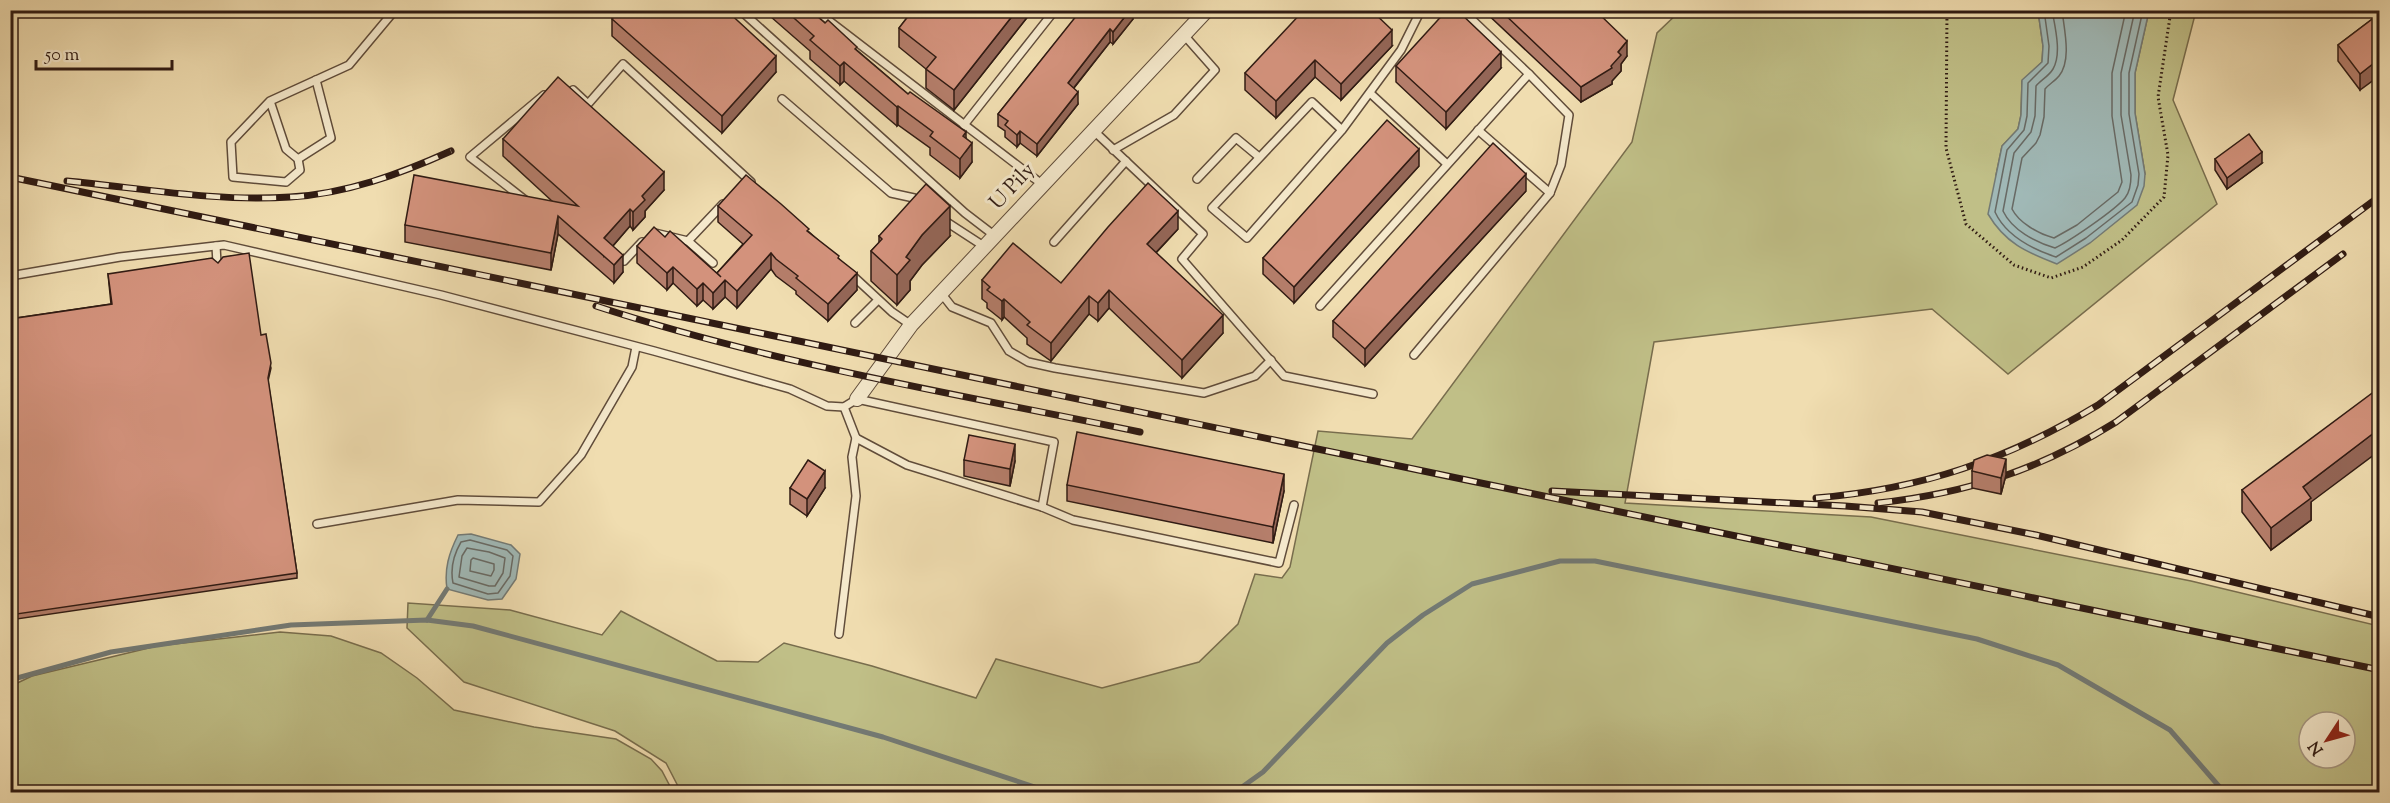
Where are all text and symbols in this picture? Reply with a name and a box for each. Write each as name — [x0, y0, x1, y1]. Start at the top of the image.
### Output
scale bar — [36, 33, 172, 71]
text: 50 m — [44, 43, 80, 69]
street label: U Pily — [983, 156, 1043, 217]
north arrow — [2297, 710, 2357, 770]
text: N — [2304, 735, 2330, 759]

